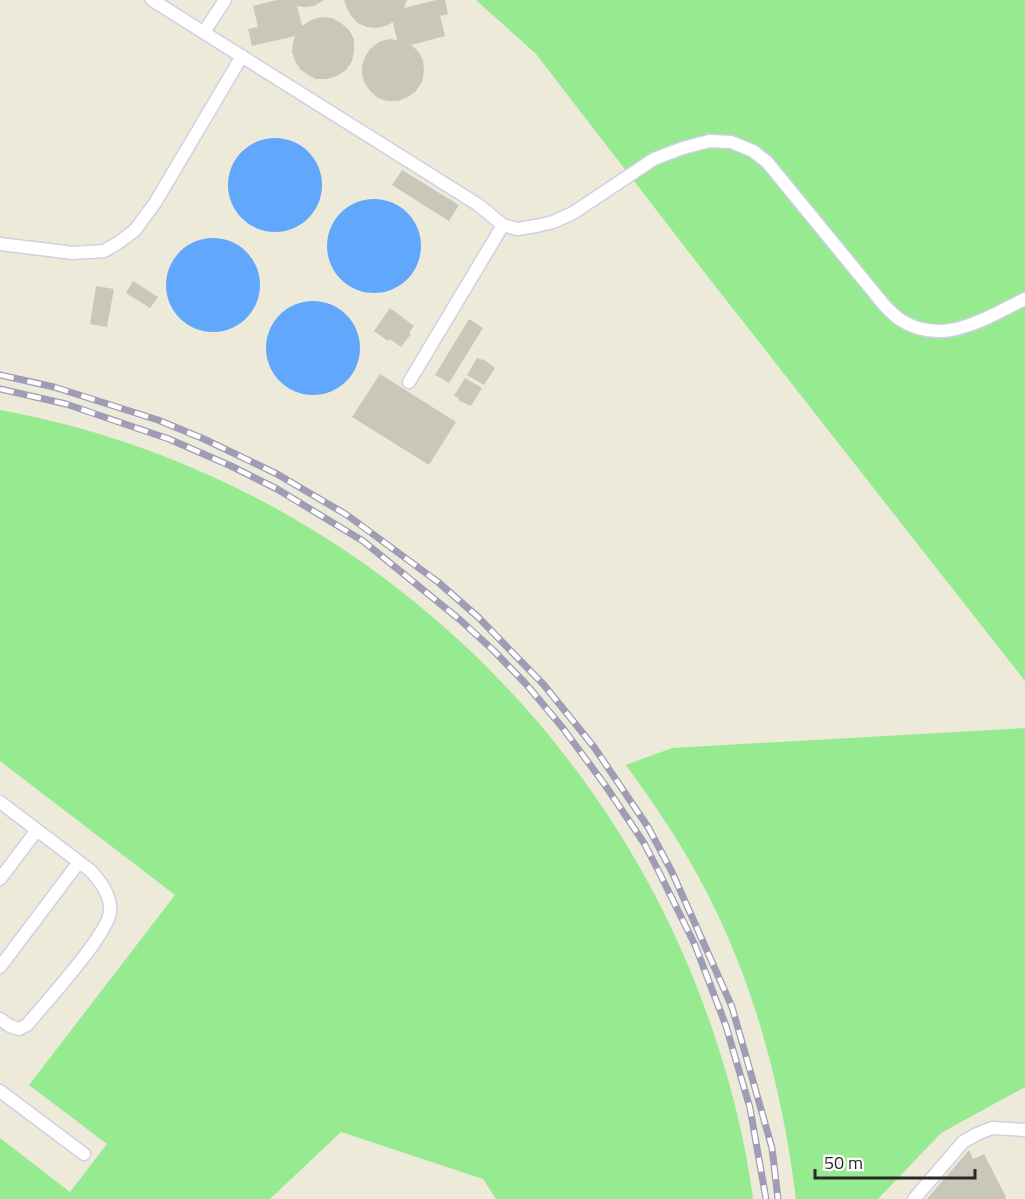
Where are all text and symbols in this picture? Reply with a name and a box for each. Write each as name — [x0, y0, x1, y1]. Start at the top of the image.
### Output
scale bar — [815, 1142, 976, 1180]
text: 50 m — [824, 1149, 863, 1176]

